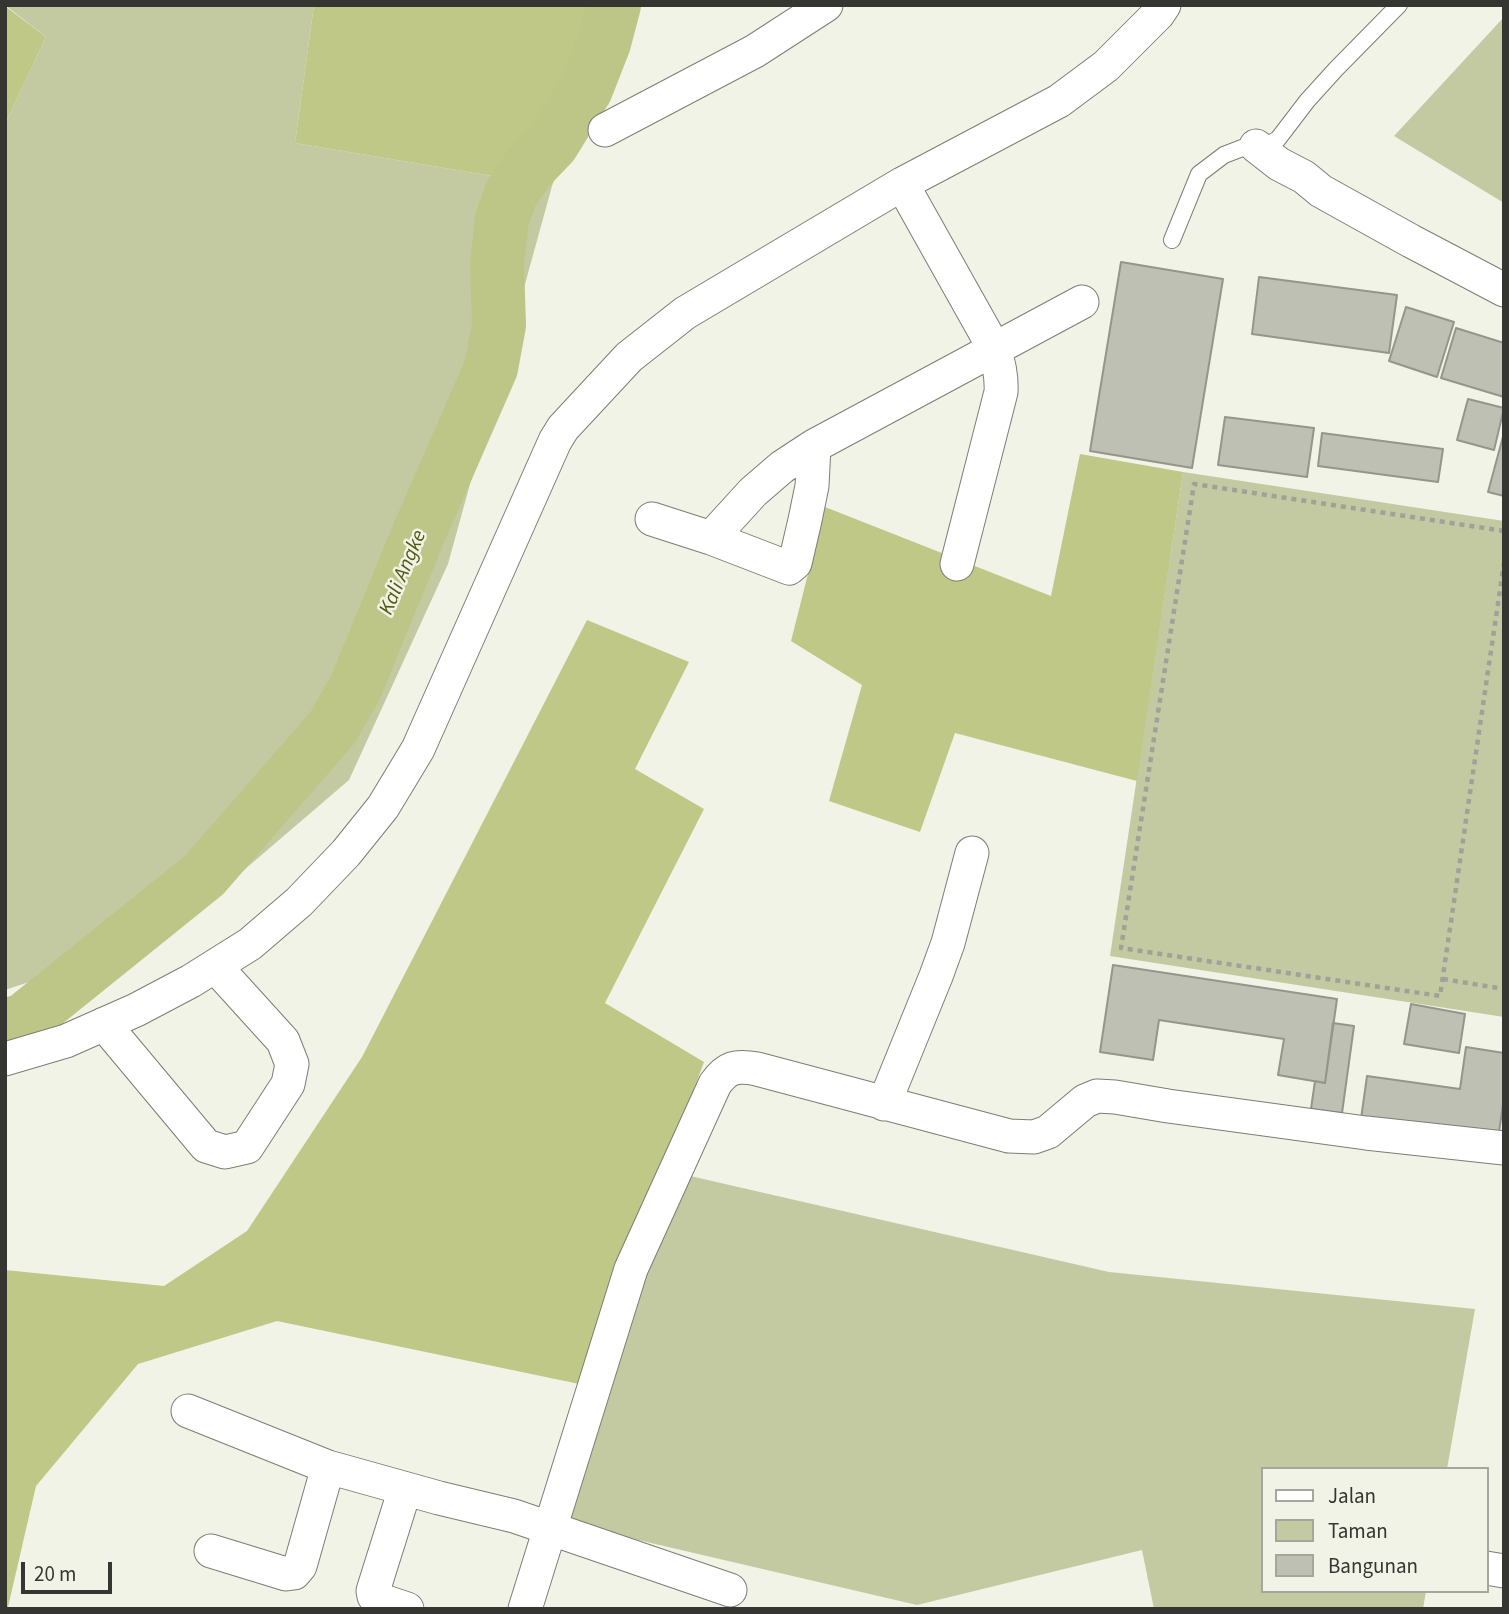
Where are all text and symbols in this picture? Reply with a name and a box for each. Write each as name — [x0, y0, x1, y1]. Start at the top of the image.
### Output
water label: Kali Angke — [375, 527, 433, 619]
legend — [1260, 1467, 1488, 1593]
text: Jalan — [1328, 1481, 1376, 1511]
text: Taman — [1328, 1516, 1388, 1546]
scale bar — [24, 1548, 116, 1592]
text: Bangunan — [1328, 1551, 1418, 1581]
text: 20 m — [34, 1559, 76, 1589]

